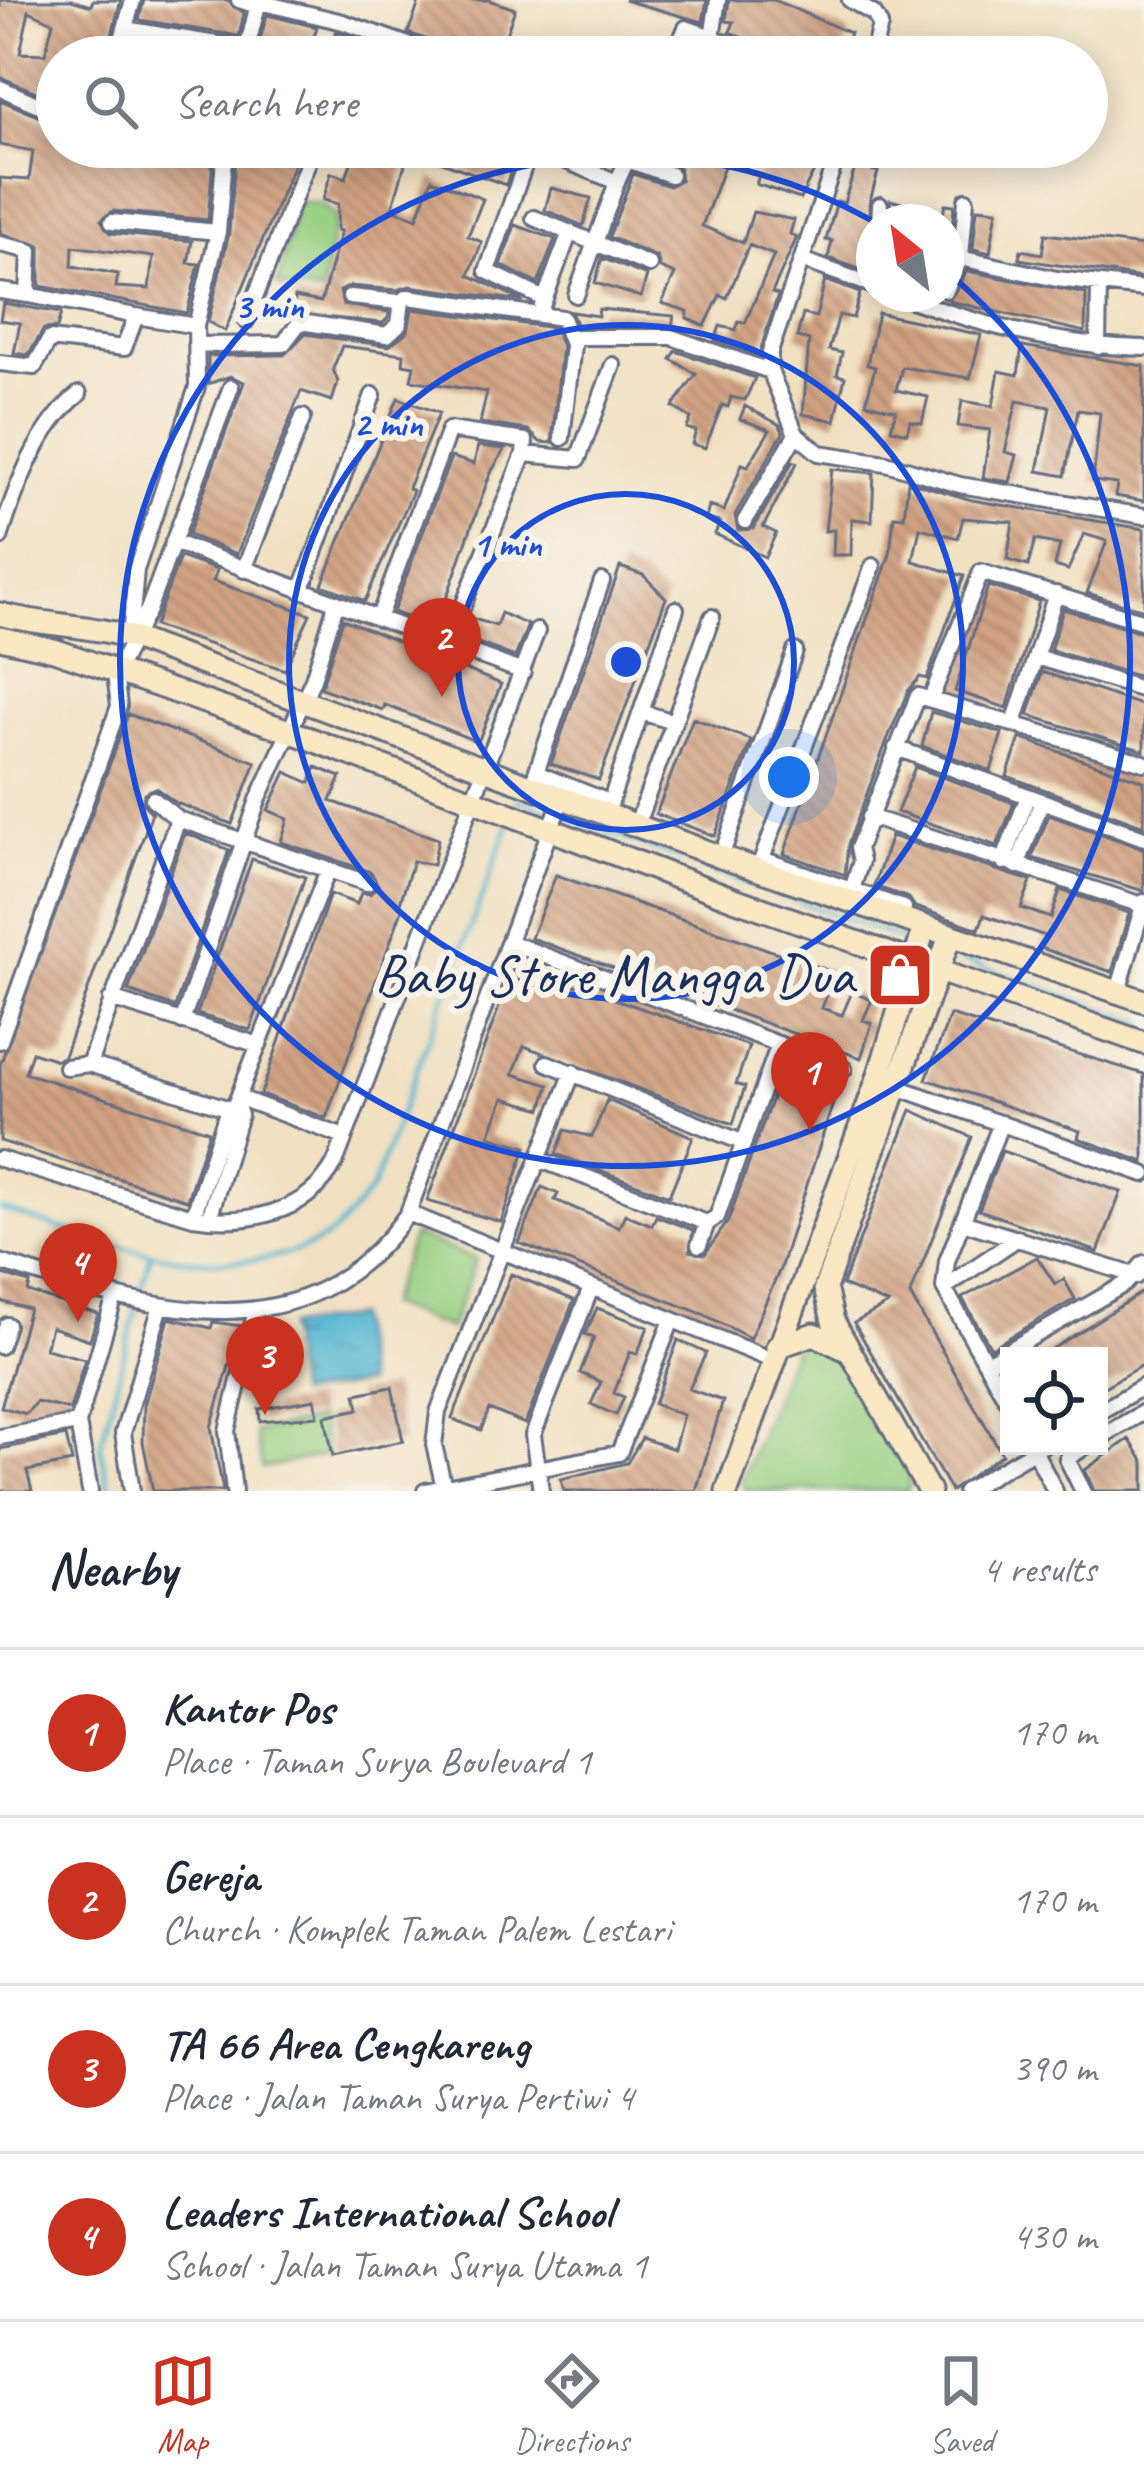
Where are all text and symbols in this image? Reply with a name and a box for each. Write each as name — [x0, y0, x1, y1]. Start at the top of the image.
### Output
search box — [36, 36, 1108, 168]
icon: search — [78, 69, 144, 135]
text: Search here — [174, 74, 357, 131]
north arrow — [856, 204, 964, 312]
text: 3 min — [235, 283, 305, 329]
text: 2 min — [354, 401, 424, 447]
text: 1 min — [473, 521, 543, 567]
pin: 2 — [403, 598, 481, 697]
centre of rings — [605, 641, 647, 683]
your location — [759, 747, 819, 807]
place label: Baby Store Mangga Dua — [374, 939, 858, 1011]
shop icon: Baby Store Mangga Dua — [865, 940, 935, 1010]
pin: 1 — [771, 1032, 849, 1131]
pin: 4 — [39, 1223, 117, 1322]
pin: 3 — [226, 1316, 304, 1415]
map controls — [1000, 1347, 1108, 1455]
button: locate — [1000, 1347, 1108, 1455]
text: Nearby — [48, 1537, 176, 1601]
text: 4 results — [982, 1545, 1096, 1594]
text: Kantor Pos — [162, 1680, 334, 1737]
text: 1 — [78, 1708, 96, 1757]
text: 170 m — [1012, 1708, 1096, 1757]
text: Place · Taman Surya Boulevard 1 — [162, 1737, 592, 1786]
text: Gereja — [162, 1848, 259, 1905]
text: 2 — [78, 1876, 96, 1925]
text: 170 m — [1012, 1876, 1096, 1925]
text: Church · Komplek Taman Palem Lestari — [162, 1905, 671, 1954]
text: TA 66 Area Cengkareng — [162, 2016, 529, 2073]
text: 3 — [78, 2044, 96, 2093]
text: 390 m — [1012, 2044, 1096, 2093]
text: Place · Jalan Taman Surya Pertiwi 4 — [162, 2073, 634, 2122]
text: Leaders International School — [162, 2184, 612, 2241]
text: 4 — [78, 2212, 96, 2261]
text: 430 m — [1012, 2212, 1096, 2261]
text: School · Jalan Taman Surya Utama 1 — [162, 2241, 647, 2290]
tab: Map — [150, 2348, 216, 2462]
tab: Directions — [515, 2348, 629, 2462]
tab: Saved — [928, 2348, 994, 2462]

